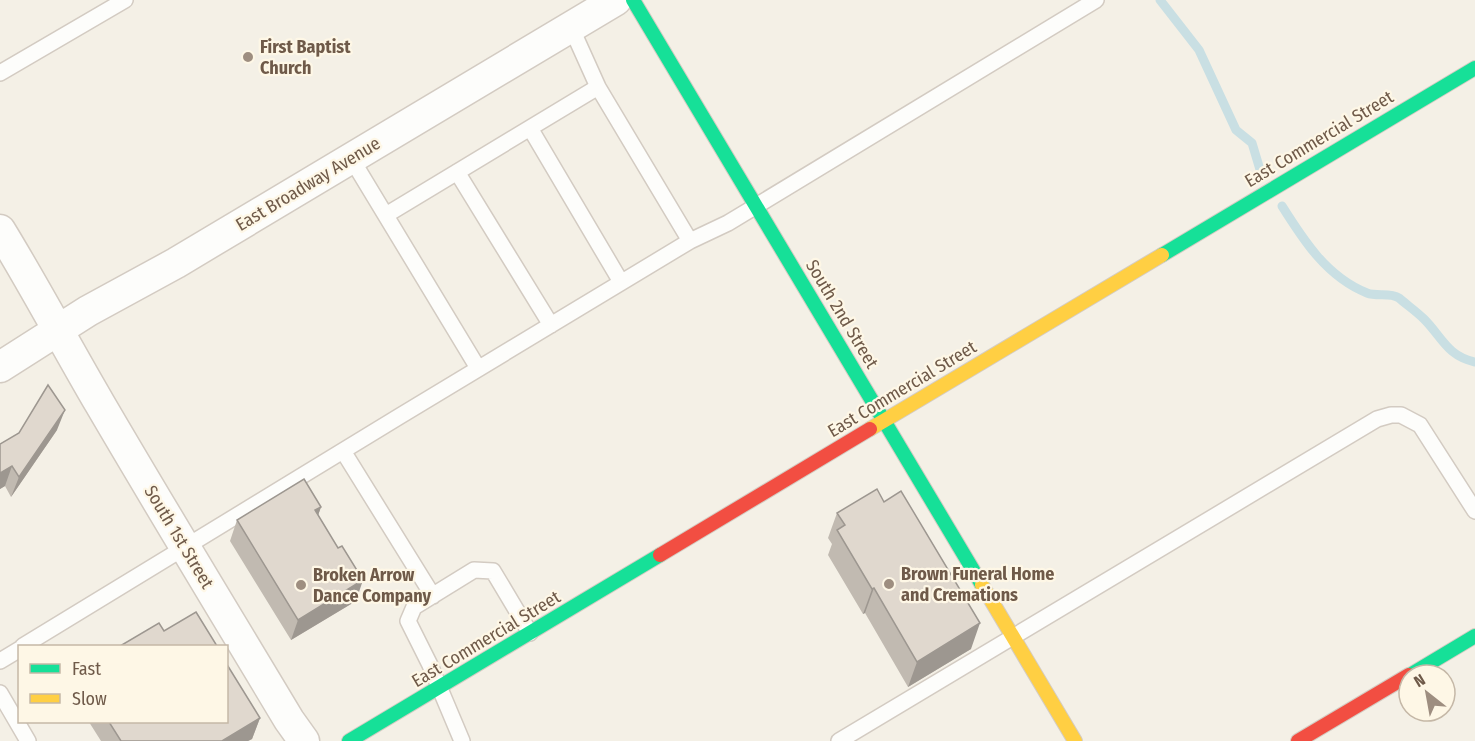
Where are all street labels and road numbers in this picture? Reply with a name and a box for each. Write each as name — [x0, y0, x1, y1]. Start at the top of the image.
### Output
street label: East Commercial Street — [1241, 86, 1397, 192]
street label: East Broadway Avenue — [232, 132, 384, 236]
street label: South 2nd Street — [801, 256, 883, 372]
street label: East Commercial Street — [824, 336, 980, 442]
street label: South 1st Street — [140, 481, 218, 593]
street label: East Commercial Street — [408, 586, 564, 692]

